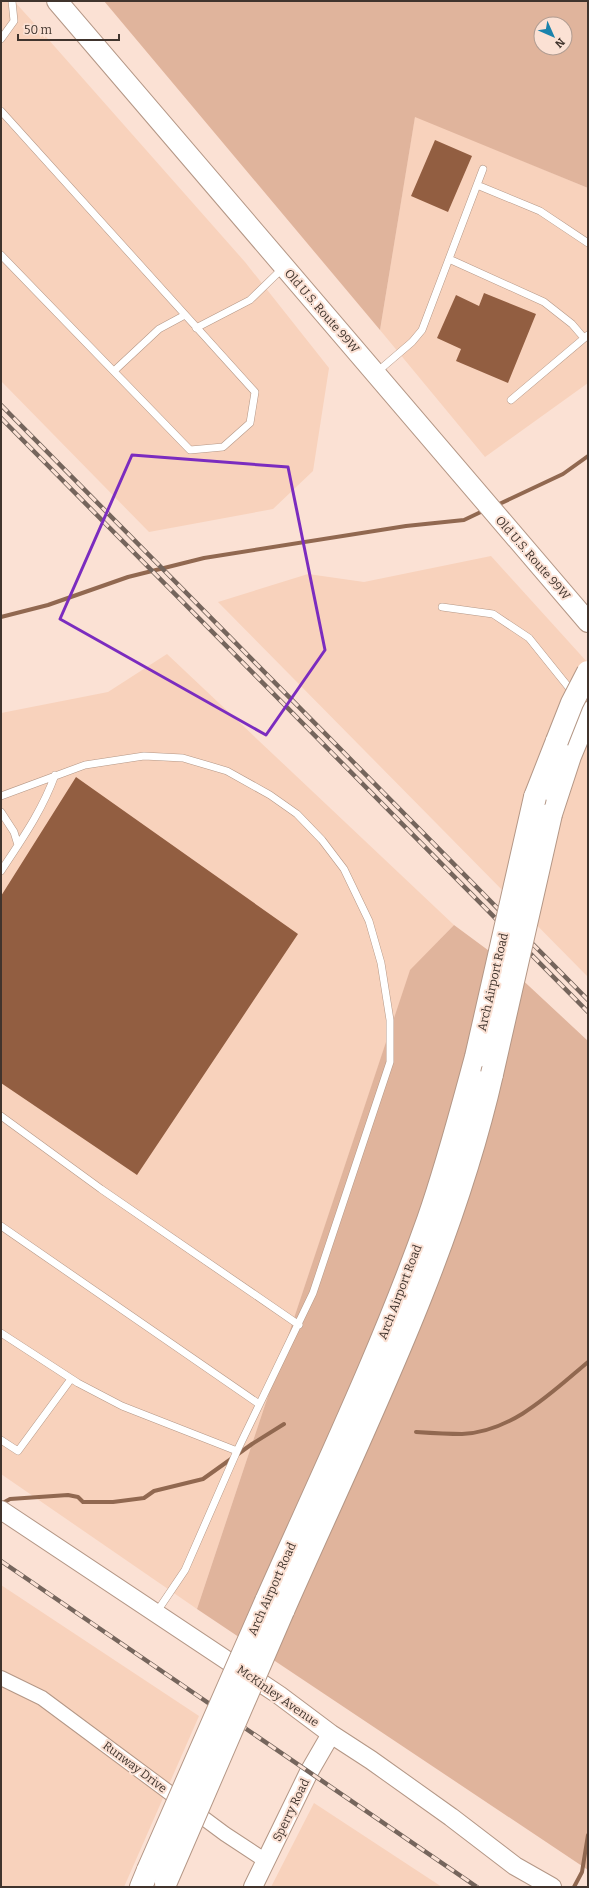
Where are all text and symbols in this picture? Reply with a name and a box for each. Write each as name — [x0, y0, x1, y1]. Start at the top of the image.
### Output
scale bar — [18, 16, 119, 42]
north arrow — [533, 16, 573, 56]
text: 50 m — [24, 23, 53, 37]
text: N — [552, 35, 567, 51]
street label: Old U.S. Route 99W — [282, 266, 363, 356]
street label: Old U.S. Route 99W — [493, 513, 574, 603]
street label: Arch Airport Road — [475, 932, 511, 1032]
street label: Arch Airport Road — [375, 1243, 425, 1341]
street label: Arch Airport Road — [245, 1540, 299, 1638]
street label: McKinley Avenue — [234, 1662, 322, 1730]
street label: Runway Drive — [100, 1738, 170, 1796]
street label: Sperry Road — [270, 1776, 312, 1844]

